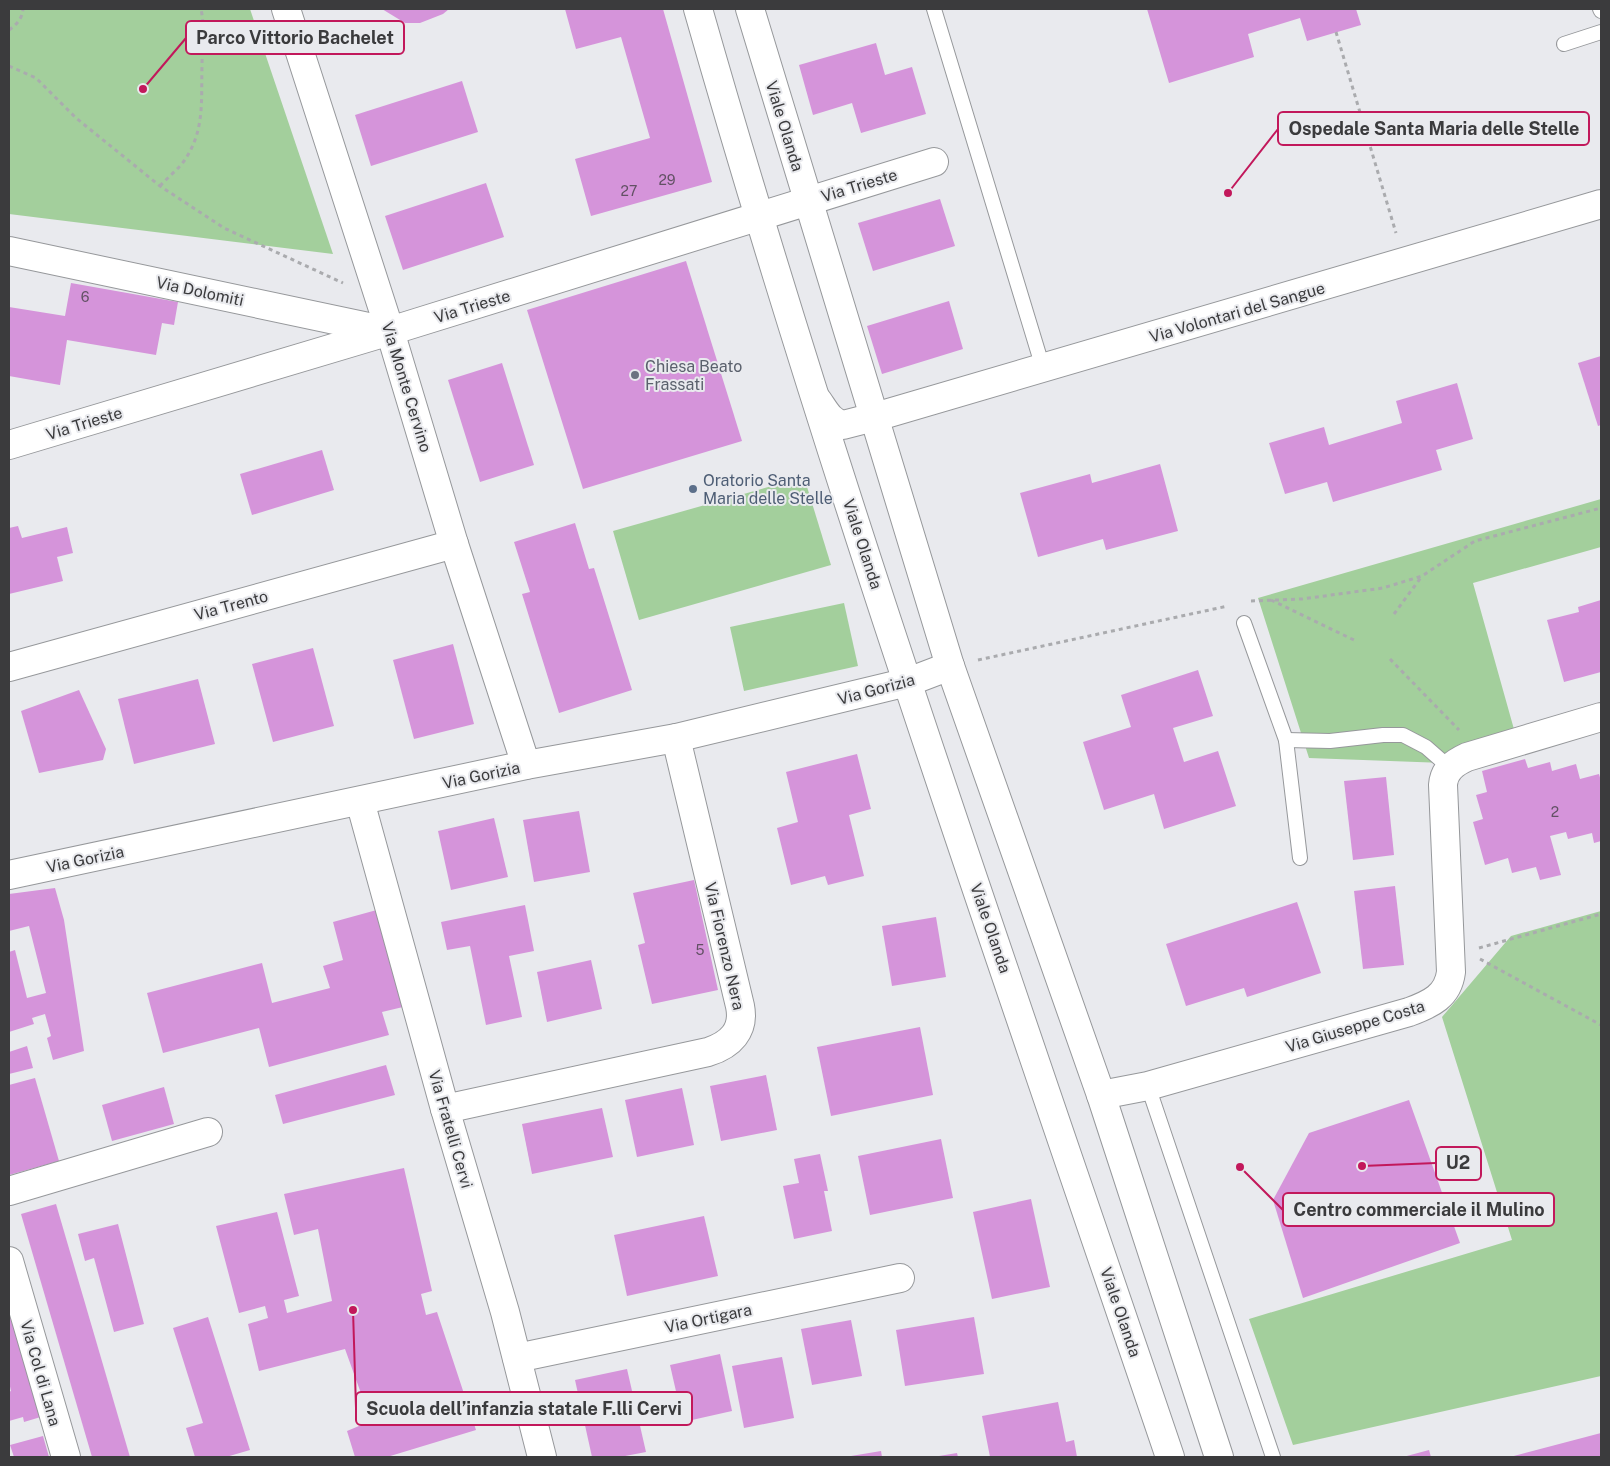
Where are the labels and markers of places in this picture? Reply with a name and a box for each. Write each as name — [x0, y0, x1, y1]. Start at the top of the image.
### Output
callout: Parco Vittorio Bachelet — [186, 21, 404, 54]
callout: Ospedale Santa Maria delle Stelle — [1278, 112, 1589, 145]
place label: Chiesa Beato Frassati — [645, 357, 742, 394]
marker: Chiesa Beato Frassati — [629, 369, 641, 381]
place label: Oratorio Santa Maria delle Stelle — [703, 471, 833, 508]
marker: Oratorio Santa Maria delle Stelle — [687, 483, 699, 495]
callout: U2 — [1436, 1147, 1481, 1180]
callout: Centro commerciale il Mulino — [1283, 1193, 1554, 1226]
callout: Scuola dell’infanzia statale F.lli Cervi — [356, 1392, 692, 1425]

